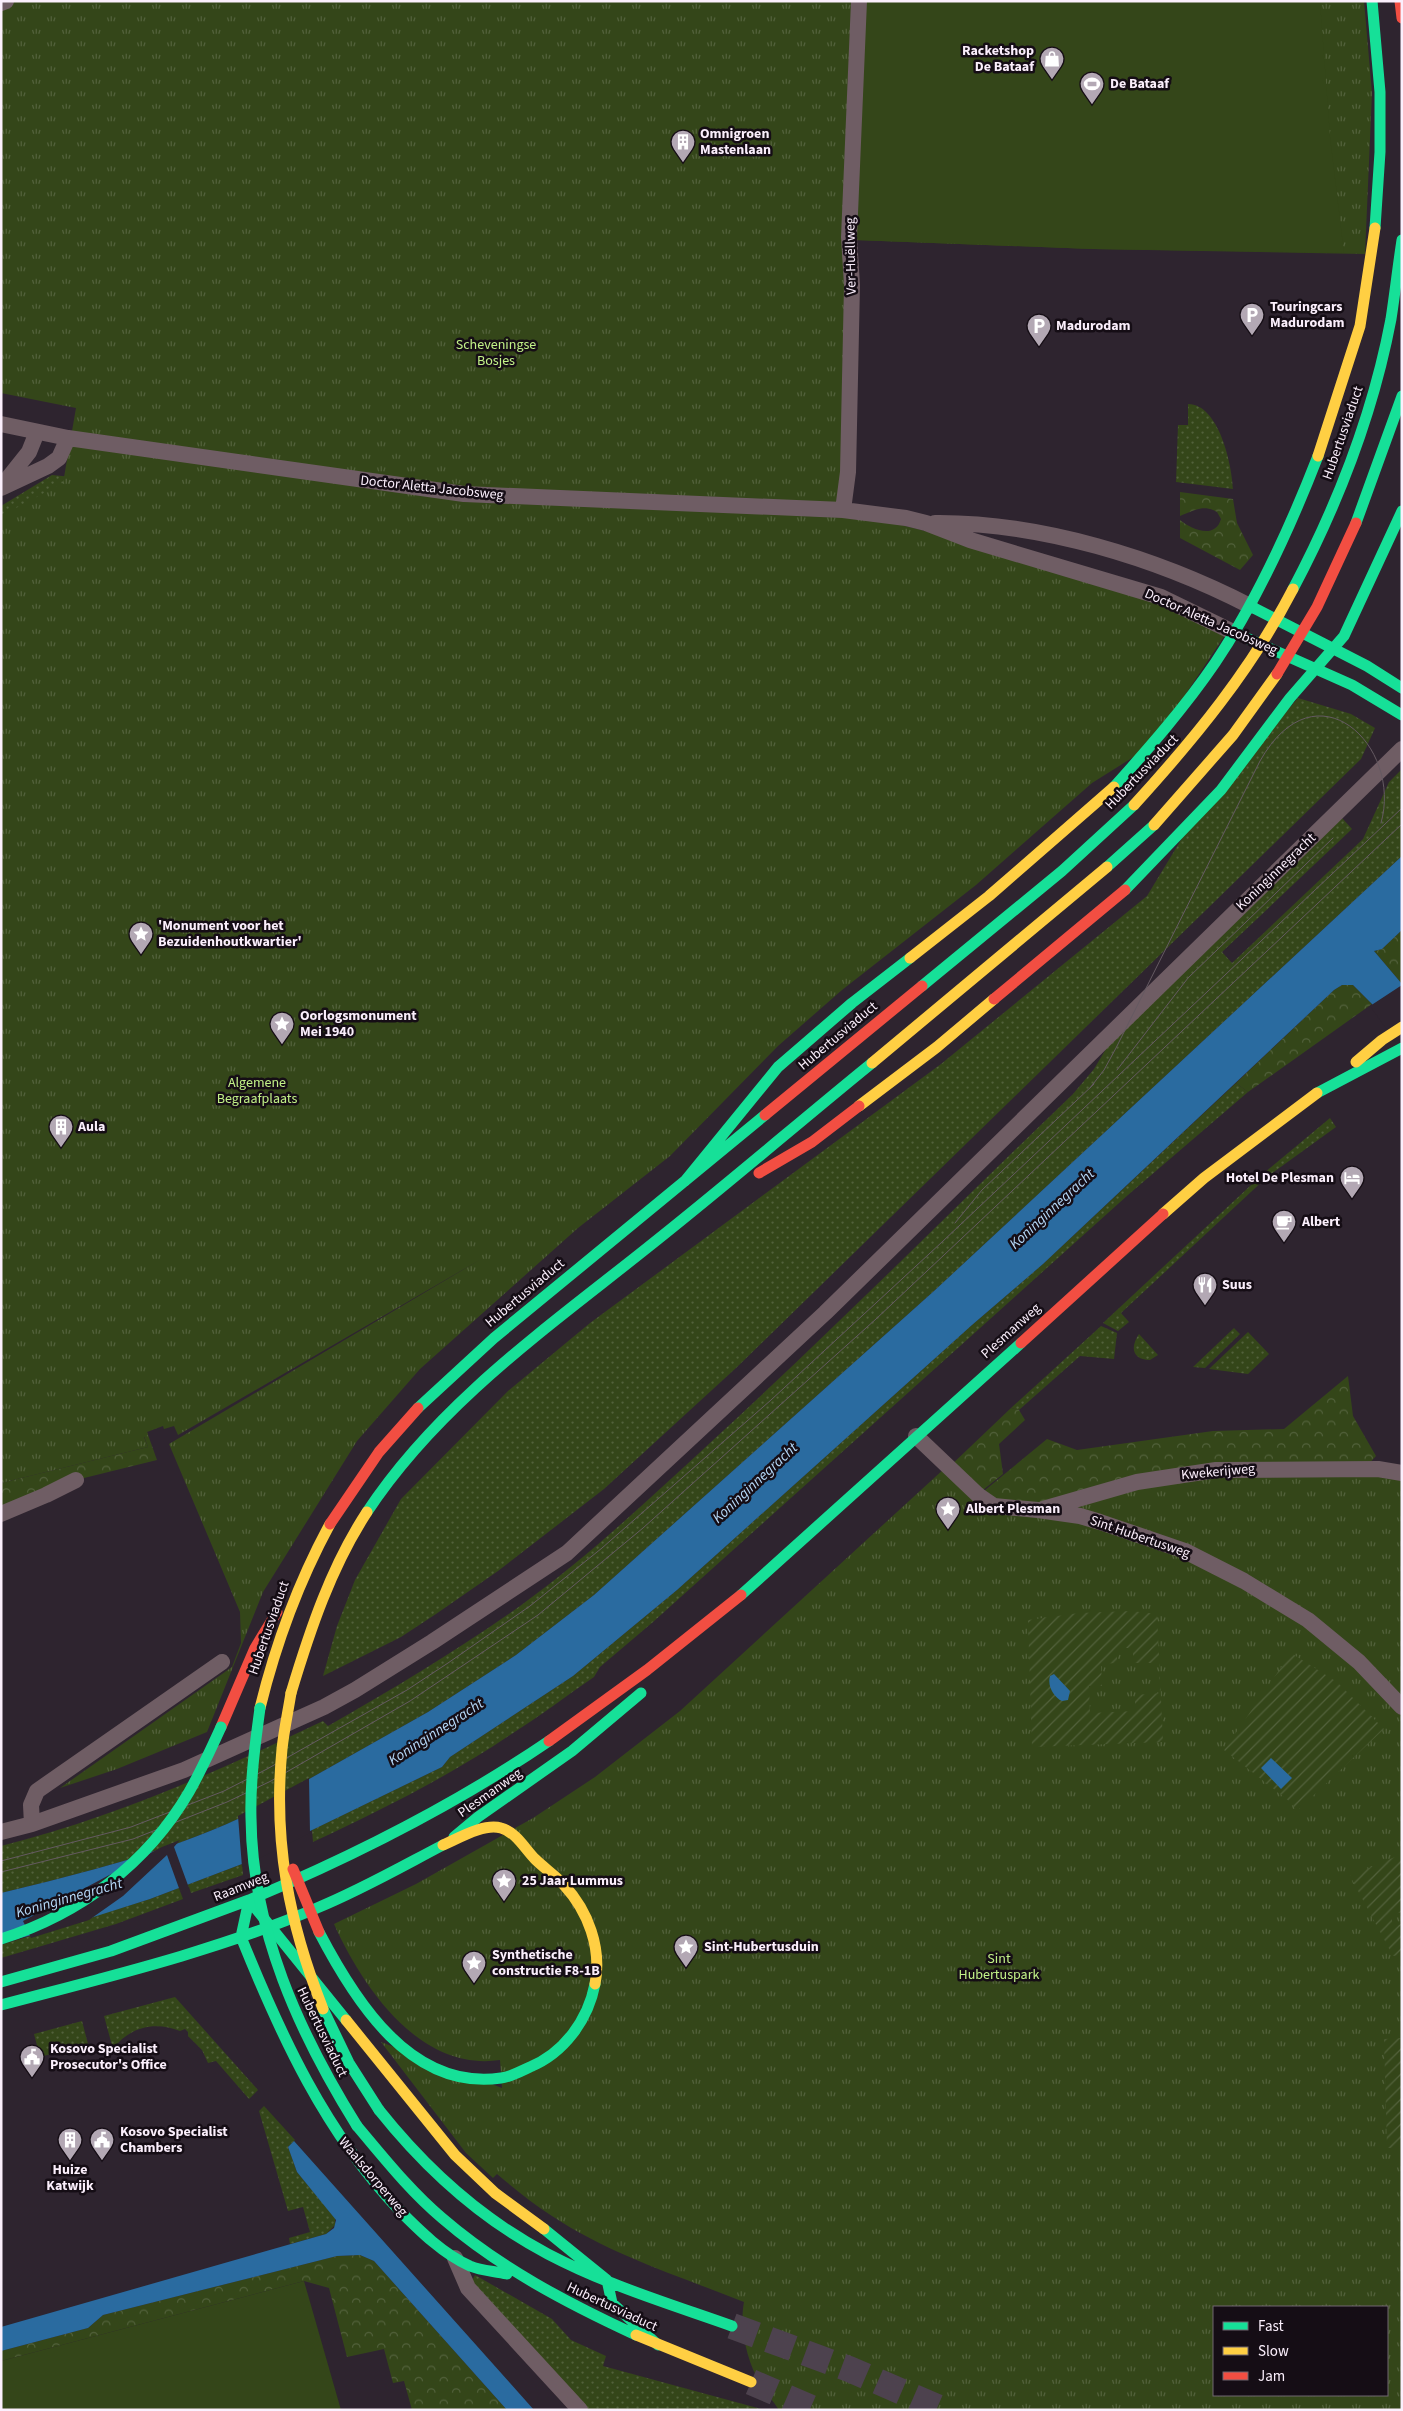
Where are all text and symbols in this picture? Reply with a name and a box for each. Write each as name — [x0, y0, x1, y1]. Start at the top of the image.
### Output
place label: Racketshop De Bataaf — [962, 41, 1035, 77]
shop icon: Racketshop De Bataaf — [1039, 46, 1065, 80]
sports icon: De Bataaf — [1079, 71, 1105, 105]
place label: De Bataaf — [1110, 74, 1170, 94]
place label: Omnigroen Mastenlaan — [700, 124, 771, 160]
building icon: Omnigroen Mastenlaan — [670, 129, 696, 163]
street label: Ver-Huëllweg — [840, 217, 862, 295]
place label: Touringcars Madurodam — [1270, 297, 1345, 333]
parking icon: Touringcars Madurodam — [1239, 302, 1265, 336]
parking icon: Madurodam — [1026, 313, 1052, 347]
place label: Madurodam — [1056, 316, 1131, 336]
park label: Scheveningse Bosjes — [456, 335, 536, 371]
street label: Hubertusviaduct — [1318, 383, 1368, 483]
street label: Doctor Aletta Jacobsweg — [359, 471, 505, 505]
street label: Doctor Aletta Jacobsweg — [1141, 584, 1281, 660]
street label: Hubertusviaduct — [1101, 730, 1183, 814]
street label: Koninginnegracht — [1232, 828, 1321, 915]
place label: 'Monument voor het Bezuidenhoutkwartier' — [158, 916, 302, 952]
place icon: 'Monument voor het Bezuidenhoutkwartier' — [128, 921, 154, 955]
street label: Hubertusviaduct — [794, 997, 882, 1075]
place label: Oorlogsmonument Mei 1940 — [300, 1006, 417, 1042]
place icon: Oorlogsmonument Mei 1940 — [269, 1011, 295, 1045]
park label: Algemene Begraafplaats — [217, 1073, 297, 1109]
building icon: Aula — [48, 1114, 74, 1148]
place label: Aula — [77, 1117, 105, 1137]
water label: Koninginnegracht — [1005, 1163, 1100, 1254]
hotel icon: Hotel De Plesman — [1339, 1165, 1365, 1199]
place label: Hotel De Plesman — [1226, 1168, 1334, 1188]
cafe icon: Albert — [1271, 1209, 1297, 1243]
place label: Albert — [1301, 1212, 1341, 1232]
street label: Hubertusviaduct — [481, 1254, 569, 1332]
restaurant icon: Suus — [1192, 1272, 1218, 1306]
place label: Suus — [1222, 1275, 1252, 1295]
street label: Plesmanweg — [977, 1299, 1045, 1363]
water label: Koninginnegracht — [708, 1437, 803, 1528]
street label: Kwekerijweg — [1180, 1459, 1256, 1485]
place icon: Albert Plesman — [935, 1496, 961, 1530]
place label: Albert Plesman — [965, 1499, 1060, 1519]
street label: Sint Hubertusweg — [1087, 1511, 1193, 1563]
street label: Hubertusviaduct — [244, 1578, 294, 1678]
water label: Koninginnegracht — [384, 1693, 489, 1771]
street label: Plesmanweg — [454, 1763, 526, 1823]
street label: Raamweg — [211, 1867, 271, 1907]
place icon: 25 Jaar Lummus — [491, 1868, 517, 1902]
place label: 25 Jaar Lummus — [522, 1871, 623, 1891]
water label: Koninginnegracht — [13, 1872, 126, 1923]
place icon: Sint-Hubertusduin — [673, 1934, 699, 1968]
place label: Sint-Hubertusduin — [704, 1937, 819, 1957]
place label: Synthetische constructie F8-1B — [492, 1945, 600, 1981]
park label: Sint Hubertuspark — [959, 1949, 1040, 1985]
place icon: Synthetische constructie F8-1B — [461, 1950, 487, 1984]
street label: Hubertusviaduct — [292, 1984, 353, 2081]
place label: Kosovo Specialist Prosecutor's Office — [50, 2039, 167, 2075]
public building icon: Kosovo Specialist Prosecutor's Office — [19, 2044, 45, 2078]
place label: Kosovo Specialist Chambers — [120, 2122, 228, 2158]
building icon: Huize Katwijk — [57, 2127, 83, 2161]
public building icon: Kosovo Specialist Chambers — [89, 2127, 115, 2161]
street label: Waalsdorperweg — [334, 2133, 412, 2221]
place label: Huize Katwijk — [46, 2160, 94, 2196]
street label: Hubertusviaduct — [563, 2277, 661, 2337]
legend — [1213, 2306, 1388, 2396]
text: Fast — [1258, 2316, 1284, 2337]
text: Slow — [1258, 2341, 1289, 2362]
text: Jam — [1258, 2366, 1285, 2387]

